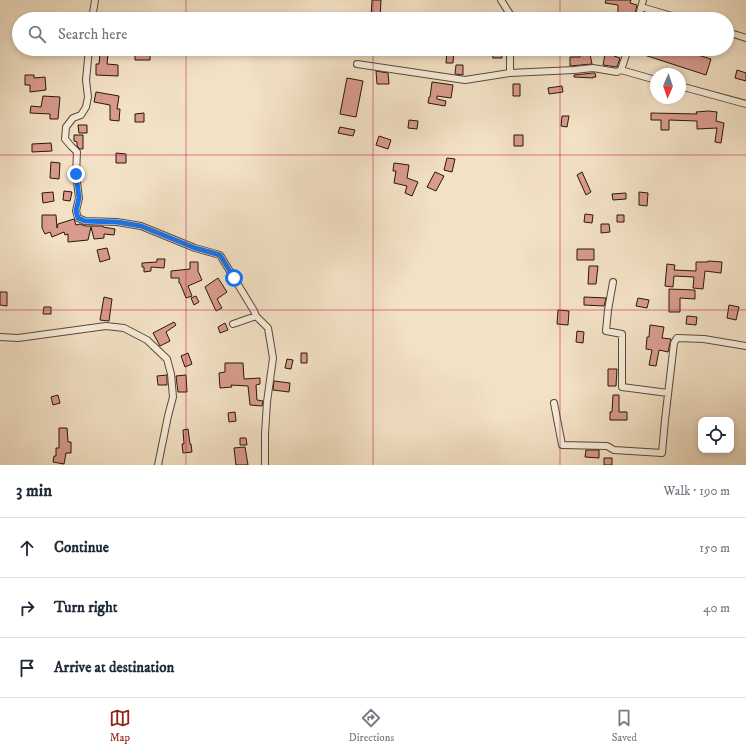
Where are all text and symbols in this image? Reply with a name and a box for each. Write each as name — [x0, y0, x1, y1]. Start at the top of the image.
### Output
search box — [12, 12, 734, 56]
icon: search — [26, 23, 48, 45]
text: Search here — [58, 25, 127, 44]
north arrow — [650, 68, 686, 104]
route end — [67, 165, 85, 183]
route start — [225, 269, 243, 287]
map controls — [698, 417, 734, 453]
button: locate — [698, 417, 734, 453]
text: 3 min — [16, 480, 52, 502]
text: Walk · 190 m — [664, 483, 730, 499]
icon: ahead — [16, 537, 38, 559]
text: Continue — [54, 538, 109, 557]
text: 150 m — [699, 540, 730, 556]
icon: right — [16, 597, 38, 619]
text: Turn right — [54, 598, 117, 617]
text: 40 m — [703, 600, 730, 616]
icon: arrive — [16, 657, 38, 679]
text: Arrive at destination — [54, 658, 174, 677]
tab: Map — [109, 707, 131, 745]
tab: Directions — [349, 707, 394, 745]
tab: Saved — [612, 707, 637, 745]

